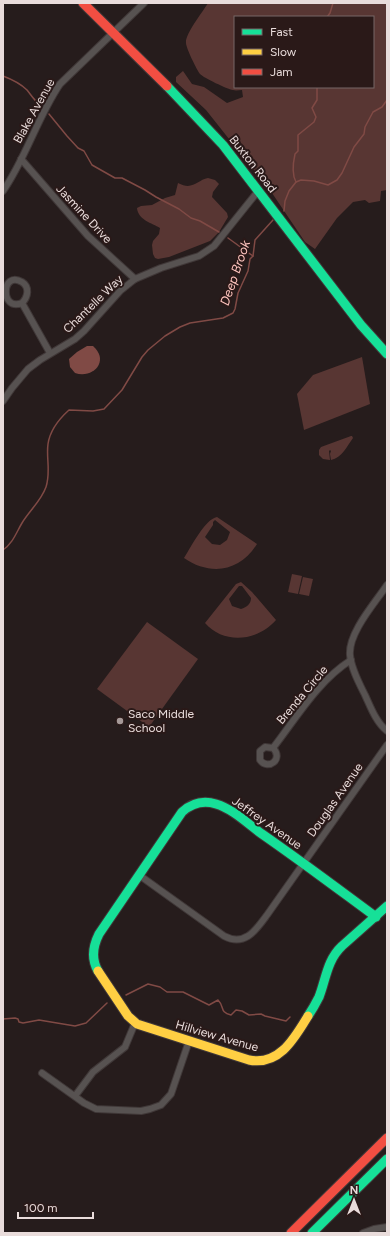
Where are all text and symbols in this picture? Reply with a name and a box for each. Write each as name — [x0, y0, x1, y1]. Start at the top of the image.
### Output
legend — [234, 16, 374, 88]
text: Fast — [270, 25, 293, 39]
text: Slow — [270, 45, 297, 59]
text: Jam — [270, 65, 293, 79]
street label: Blake Avenue — [10, 76, 58, 146]
street label: Buxton Road — [226, 133, 280, 195]
street label: Jasmine Drive — [53, 182, 115, 246]
water label: Deep Brook — [217, 238, 253, 308]
street label: Chantelle Way — [60, 272, 126, 336]
street label: Brenda Circle — [274, 663, 331, 727]
place label: Saco Middle School — [128, 707, 195, 735]
marker: Saco Middle School — [115, 716, 125, 726]
street label: Douglas Avenue — [304, 760, 366, 840]
street label: Jeffrey Avenue — [229, 794, 305, 852]
street label: Hillview Avenue — [174, 1017, 260, 1055]
north arrow — [334, 1180, 374, 1220]
text: N — [350, 1184, 358, 1197]
scale bar — [18, 1194, 93, 1220]
text: 100 m — [24, 1201, 58, 1215]

